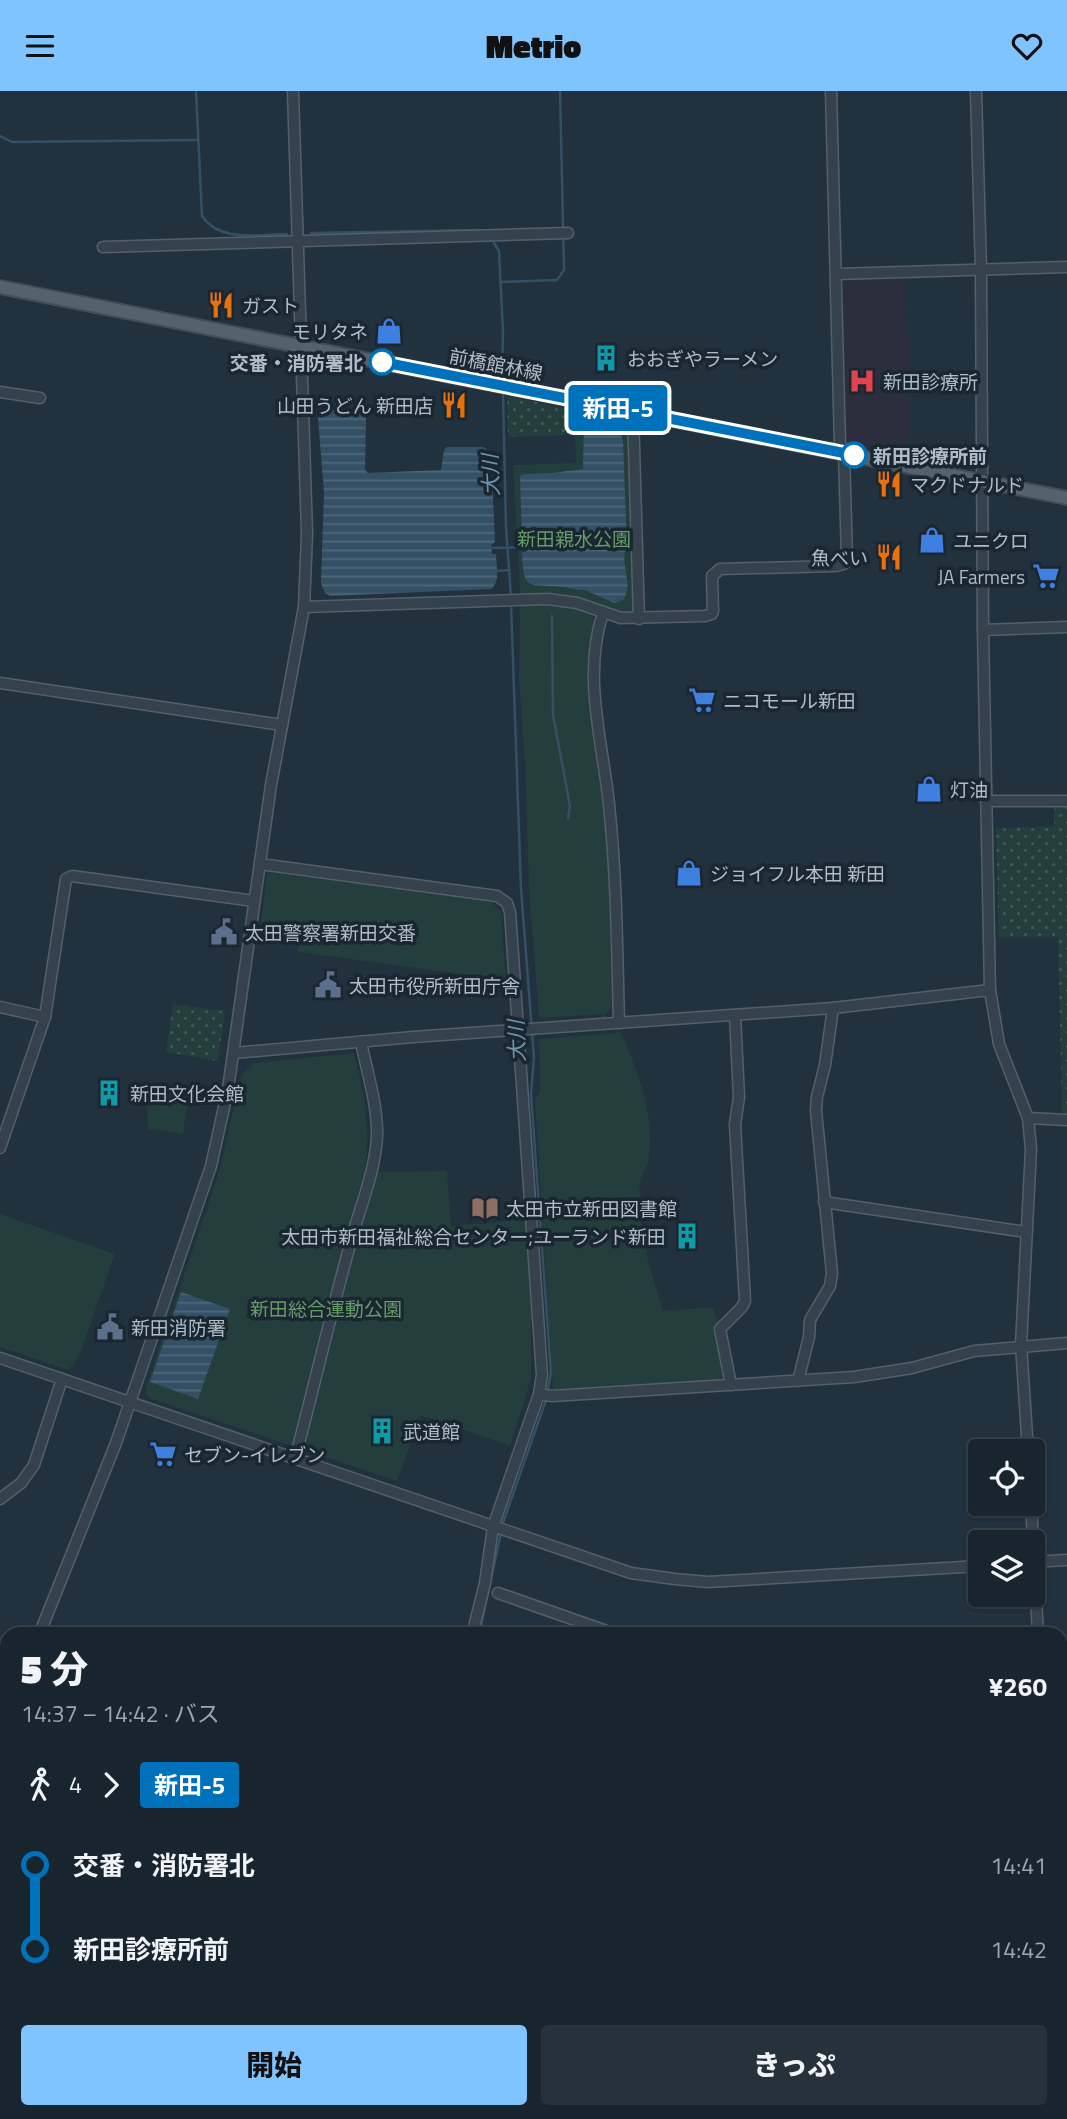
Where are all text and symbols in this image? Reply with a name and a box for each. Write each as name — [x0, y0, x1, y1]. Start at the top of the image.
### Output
text: Metrio — [486, 22, 581, 70]
icon: menu — [21, 27, 59, 65]
icon: heart — [1008, 27, 1046, 65]
restaurant icon: ガスト — [206, 290, 236, 320]
place label: ガスト — [242, 291, 299, 320]
shop icon: モリタネ — [374, 316, 404, 346]
place label: モリタネ — [292, 317, 368, 346]
street label: 前橋館林線 — [447, 341, 545, 387]
building icon: おおぎやラーメン — [591, 343, 621, 373]
place label: おおぎやラーメン — [627, 344, 778, 373]
place label: 交番・消防署北 — [230, 348, 363, 377]
marker: 交番・消防署北 — [369, 349, 395, 375]
hospital icon: 新田診療所 — [847, 366, 877, 396]
place label: 新田診療所 — [883, 367, 978, 396]
line badge: 新田-5 — [569, 385, 667, 431]
restaurant icon: 山田うどん 新田店 — [439, 390, 469, 420]
text: 新田-5 — [582, 390, 654, 426]
place label: 山田うどん 新田店 — [277, 391, 433, 420]
place label: 新田診療所前 — [873, 441, 987, 470]
marker: 新田診療所前 — [841, 442, 867, 468]
water label: 大川 — [473, 451, 507, 497]
restaurant icon: マクドナルド — [874, 469, 904, 499]
place label: マクドナルド — [910, 470, 1024, 499]
park label: 新田親水公園 — [517, 524, 631, 553]
shop icon: ユニクロ — [917, 525, 947, 555]
place label: ユニクロ — [953, 526, 1029, 555]
restaurant icon: 魚べい — [874, 542, 904, 572]
place label: 魚べい — [811, 543, 868, 572]
supermarket icon: JA Farmers — [1031, 561, 1061, 591]
place label: JA Farmers — [938, 562, 1025, 591]
supermarket icon: ニコモール新田 — [687, 685, 717, 715]
place label: ニコモール新田 — [723, 686, 856, 715]
shop icon: 灯油 — [914, 774, 944, 804]
place label: 灯油 — [950, 775, 988, 804]
shop icon: ジョイフル本田 新田 — [674, 858, 704, 888]
place label: ジョイフル本田 新田 — [710, 859, 885, 888]
public building icon: 太田警察署新田交番 — [209, 917, 239, 947]
place label: 太田警察署新田交番 — [245, 918, 416, 947]
public building icon: 太田市役所新田庁舎 — [313, 970, 343, 1000]
place label: 太田市役所新田庁舎 — [349, 971, 520, 1000]
water label: 大川 — [499, 1017, 533, 1063]
building icon: 新田文化会館 — [94, 1078, 124, 1108]
place label: 新田文化会館 — [130, 1079, 244, 1108]
library icon: 太田市立新田図書館 — [470, 1193, 500, 1223]
place label: 太田市立新田図書館 — [506, 1194, 677, 1223]
building icon: 太田市新田福祉総合センター;ユーランド新田 — [672, 1221, 702, 1251]
place label: 太田市新田福祉総合センター;ユーランド新田 — [281, 1222, 666, 1251]
park label: 新田総合運動公園 — [250, 1294, 402, 1323]
public building icon: 新田消防署 — [95, 1312, 125, 1342]
place label: 新田消防署 — [131, 1313, 226, 1342]
building icon: 武道館 — [367, 1416, 397, 1446]
place label: 武道館 — [403, 1417, 460, 1446]
supermarket icon: セブン-イレブン — [148, 1439, 178, 1469]
map controls — [968, 1439, 1045, 1607]
button: locate — [968, 1439, 1045, 1516]
place label: セブン-イレブン — [184, 1440, 325, 1469]
button: layers — [968, 1530, 1045, 1607]
text: 5 分 — [21, 1640, 88, 1698]
text: ¥260 — [989, 1667, 1047, 1706]
text: 14:37 – 14:42 · バス — [21, 1696, 220, 1731]
icon: walk — [21, 1766, 59, 1804]
icon: forward — [92, 1766, 130, 1804]
text: 4 — [69, 1767, 82, 1802]
text: 新田-5 — [154, 1767, 225, 1803]
text: 交番・消防署北 — [73, 1846, 255, 1885]
text: 14:41 — [990, 1848, 1047, 1883]
text: 新田診療所前 — [73, 1930, 229, 1969]
text: 14:42 — [990, 1932, 1047, 1967]
button: 開始 — [21, 2025, 527, 2105]
button: きっぷ — [541, 2025, 1047, 2105]

